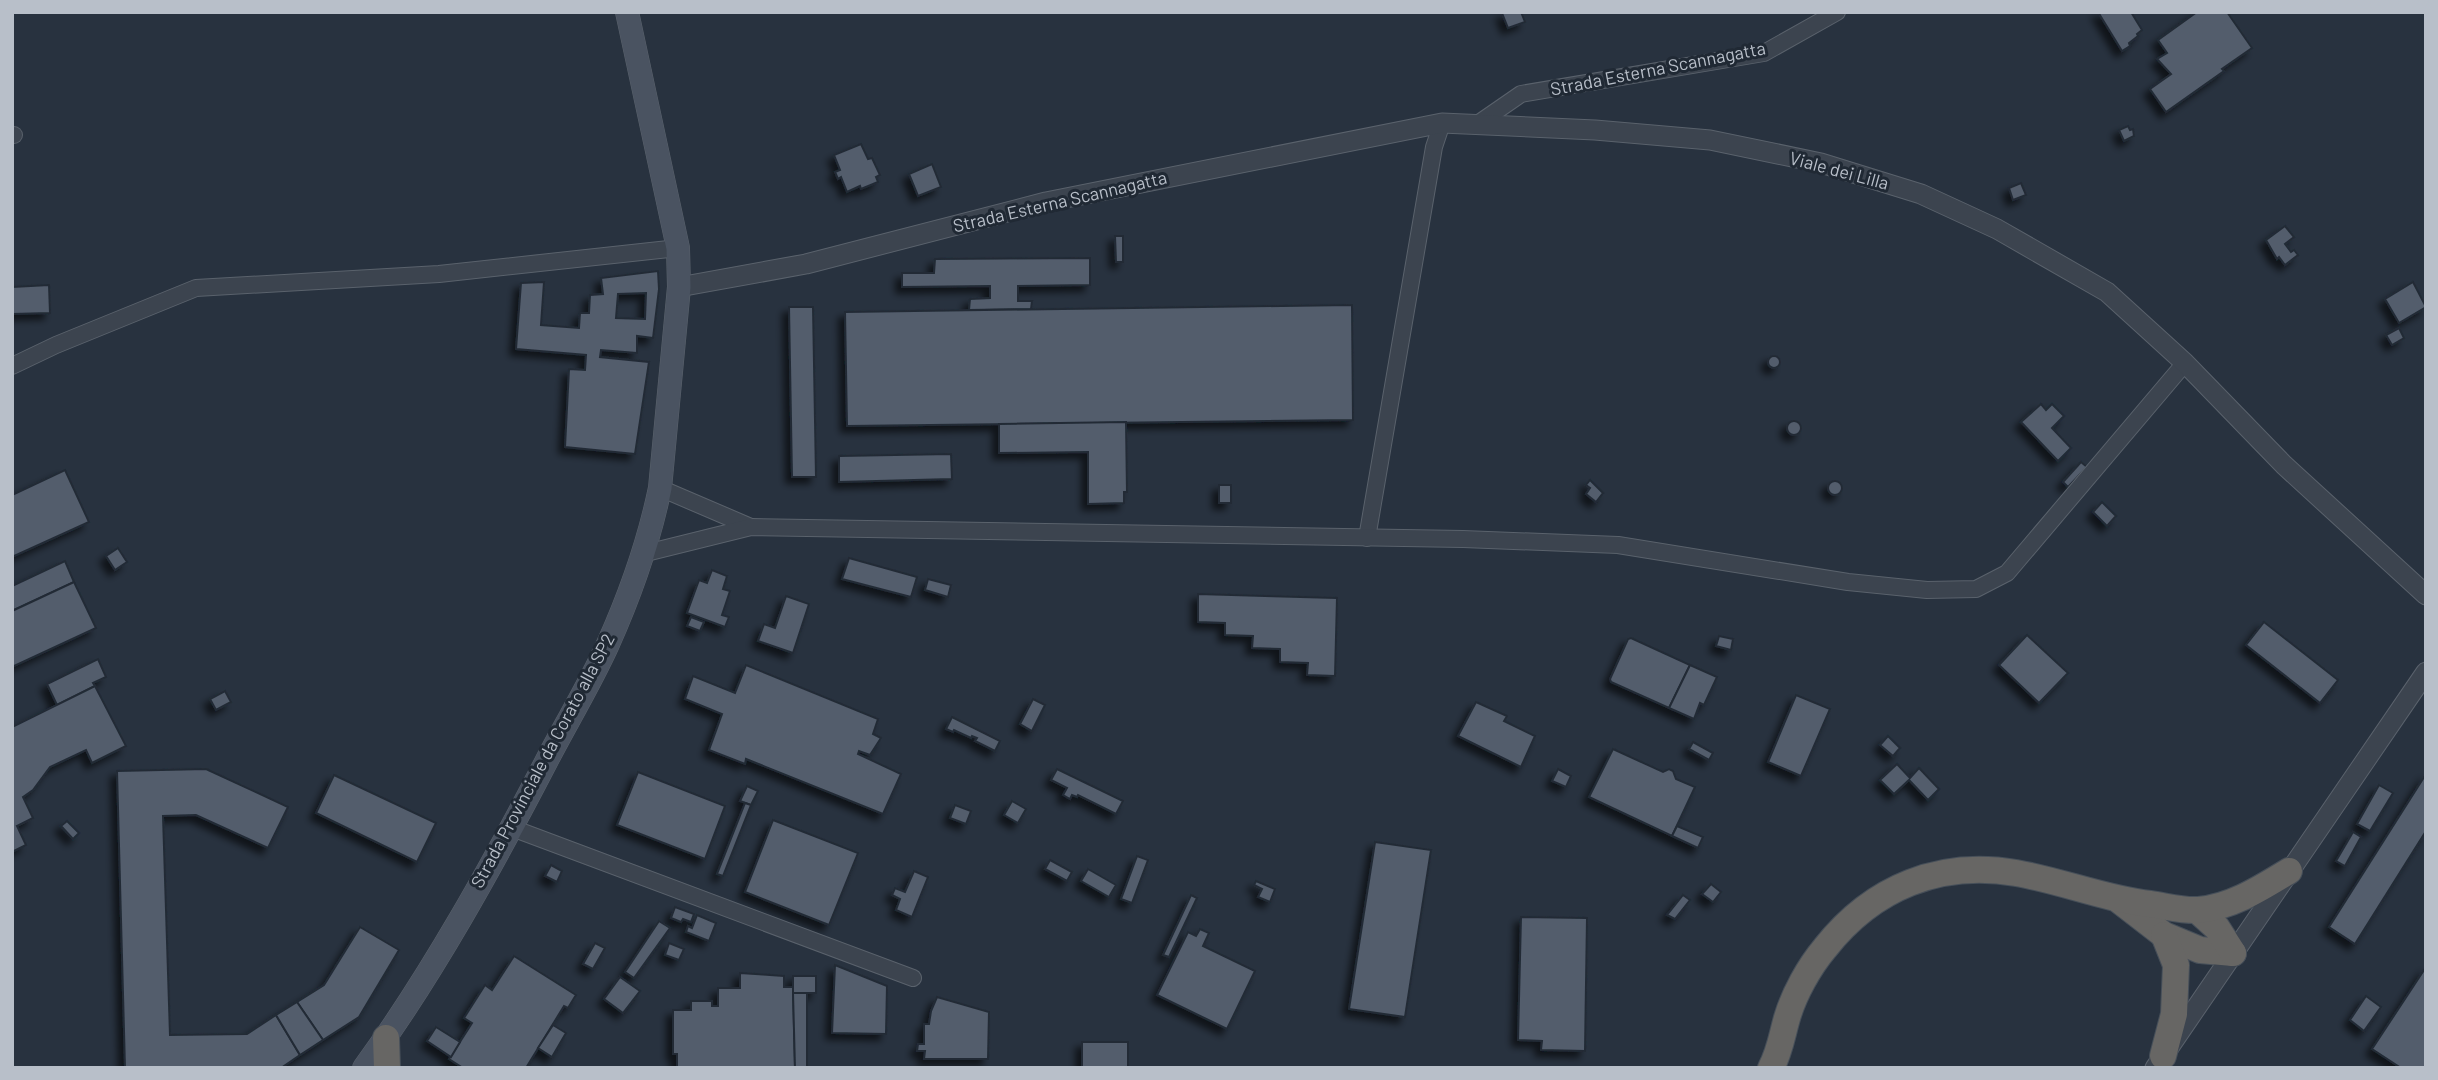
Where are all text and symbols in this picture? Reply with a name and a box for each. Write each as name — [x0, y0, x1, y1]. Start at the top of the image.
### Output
street label: Strada Esterna Scannagatta — [1548, 36, 1767, 100]
street label: Viale dei Lilla — [1787, 146, 1891, 194]
street label: Strada Esterna Scannagatta — [951, 166, 1169, 236]
street label: Strada Provinciale da Corato alla SP2 — [466, 630, 619, 891]

